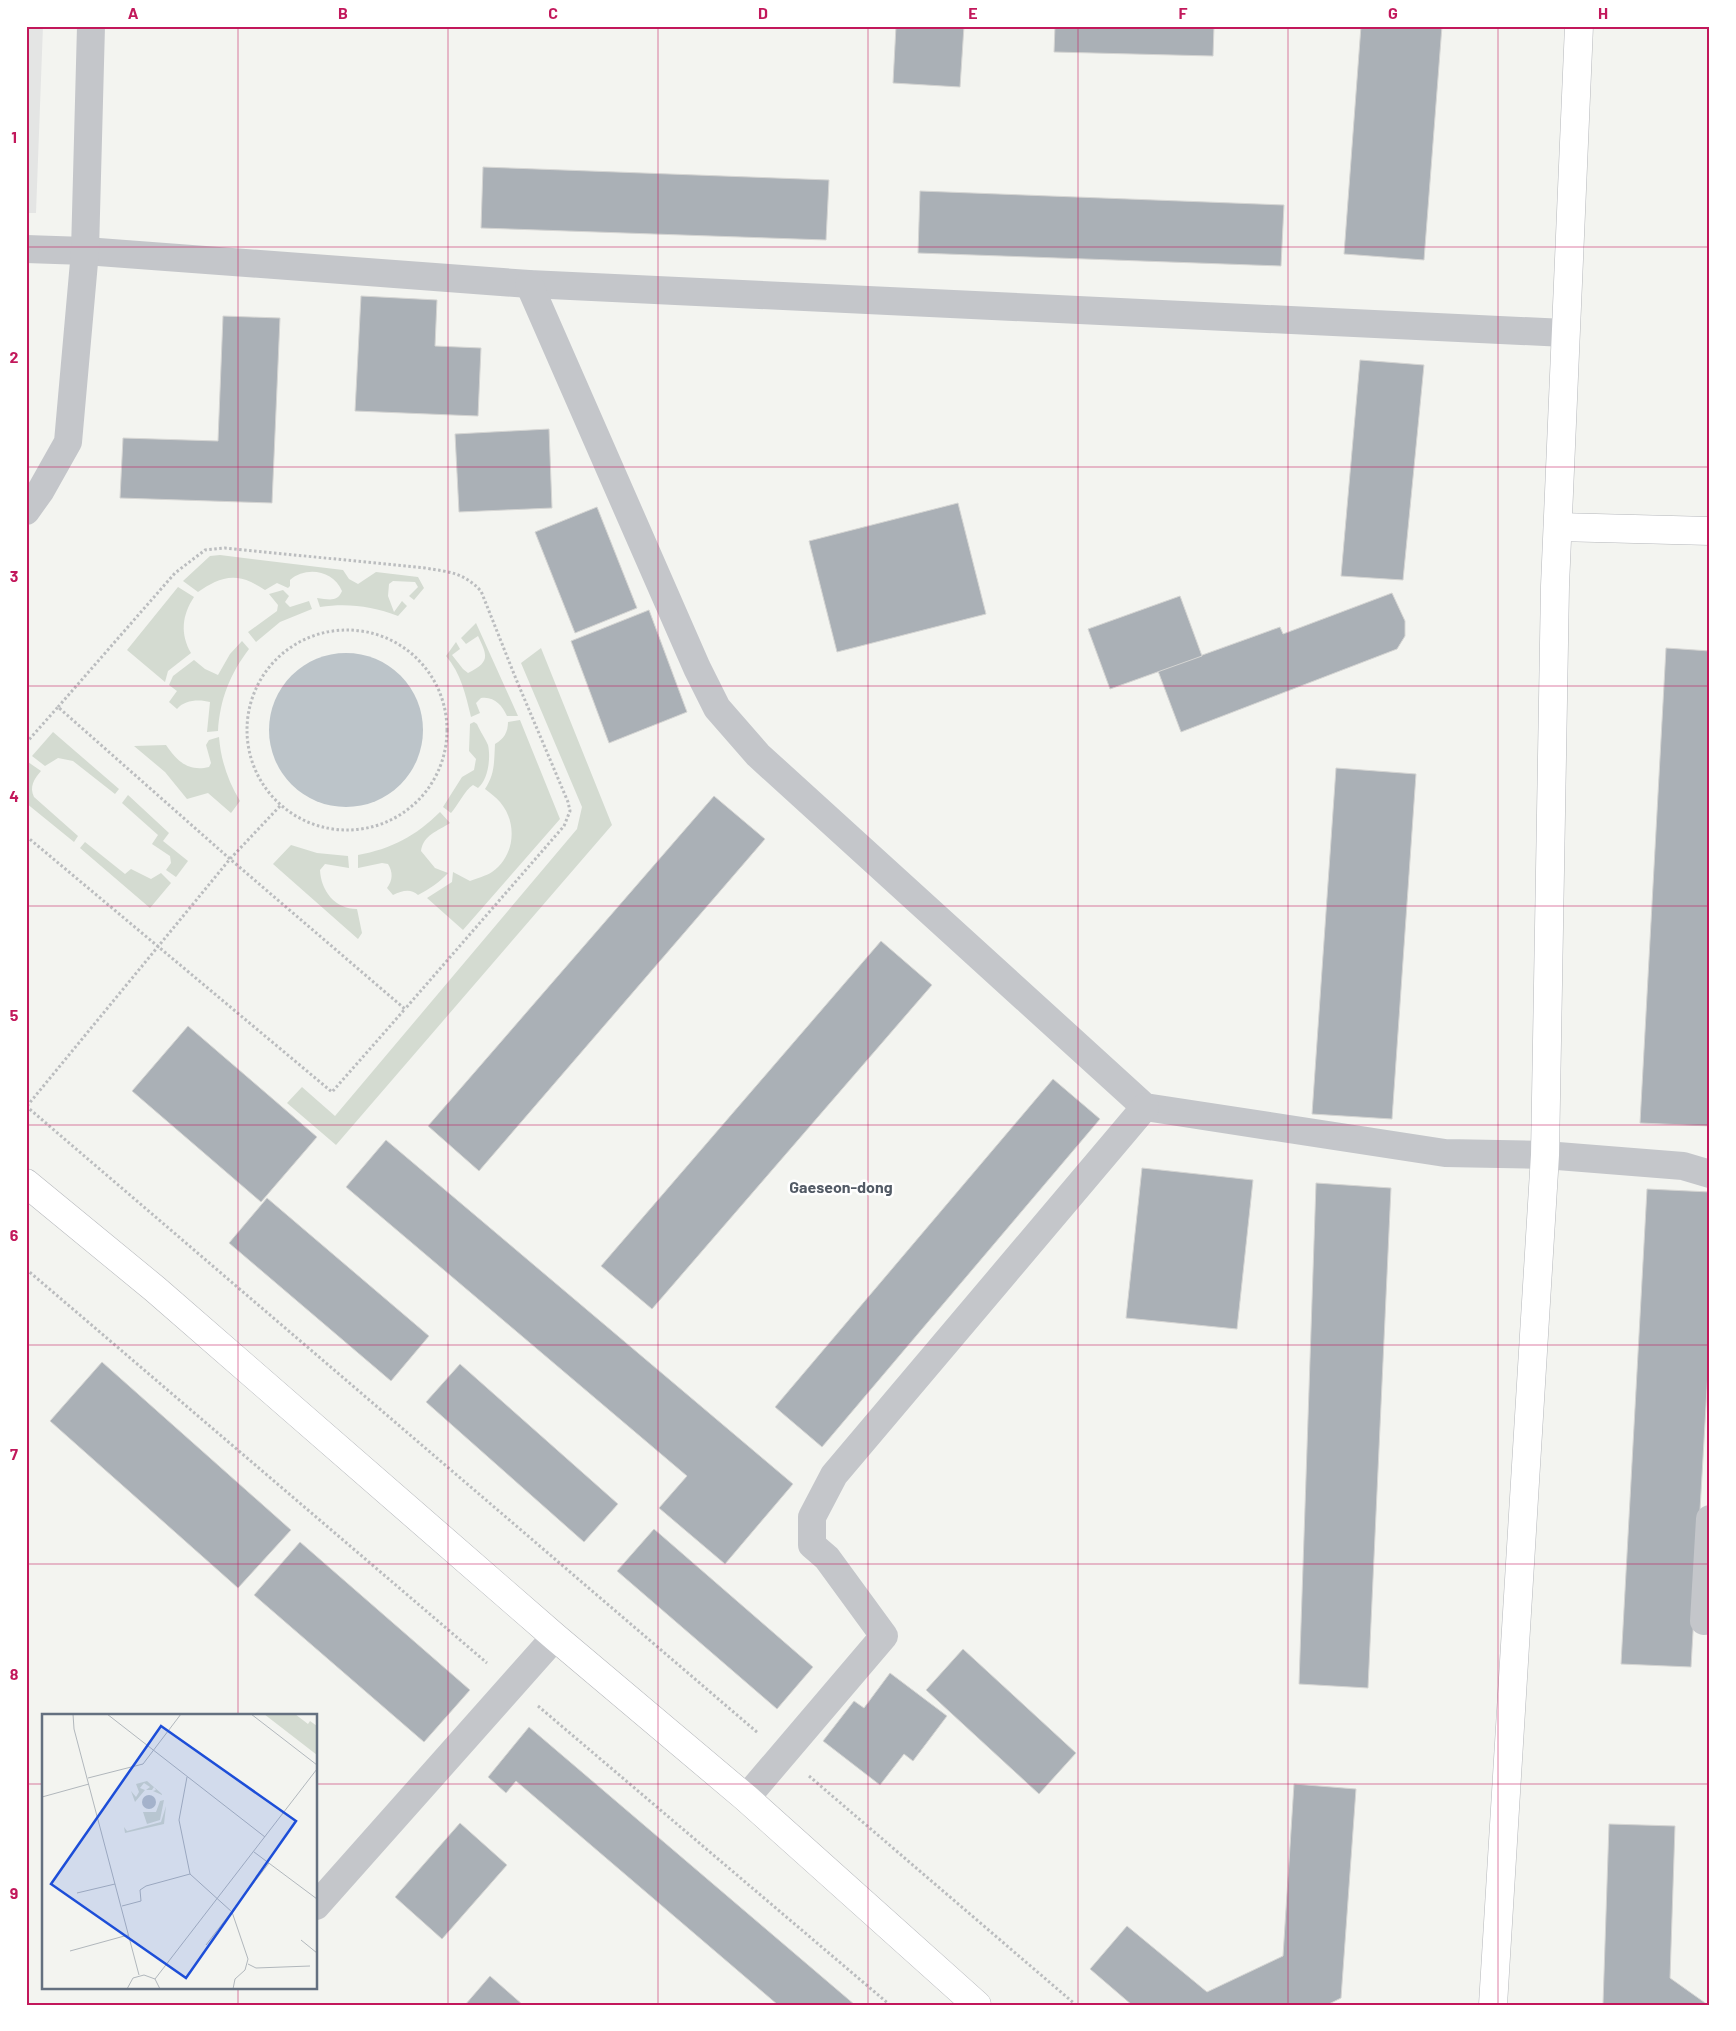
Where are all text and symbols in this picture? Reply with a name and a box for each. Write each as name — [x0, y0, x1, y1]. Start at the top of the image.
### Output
text: A — [128, 3, 139, 22]
text: B — [338, 3, 348, 22]
text: C — [548, 3, 558, 22]
text: D — [758, 3, 768, 22]
text: E — [968, 3, 978, 22]
text: F — [1179, 3, 1188, 22]
text: G — [1388, 3, 1398, 22]
text: H — [1598, 3, 1608, 22]
text: 1 — [11, 127, 17, 146]
text: 2 — [10, 347, 19, 366]
text: 3 — [10, 566, 18, 585]
text: 4 — [9, 786, 19, 805]
text: 5 — [10, 1005, 19, 1024]
district label: Gaeseon-dong — [789, 1177, 893, 1196]
text: 6 — [10, 1225, 19, 1244]
text: 7 — [10, 1444, 18, 1463]
text: 8 — [10, 1664, 19, 1683]
inset map — [42, 1714, 318, 1988]
text: 9 — [10, 1883, 18, 1902]

